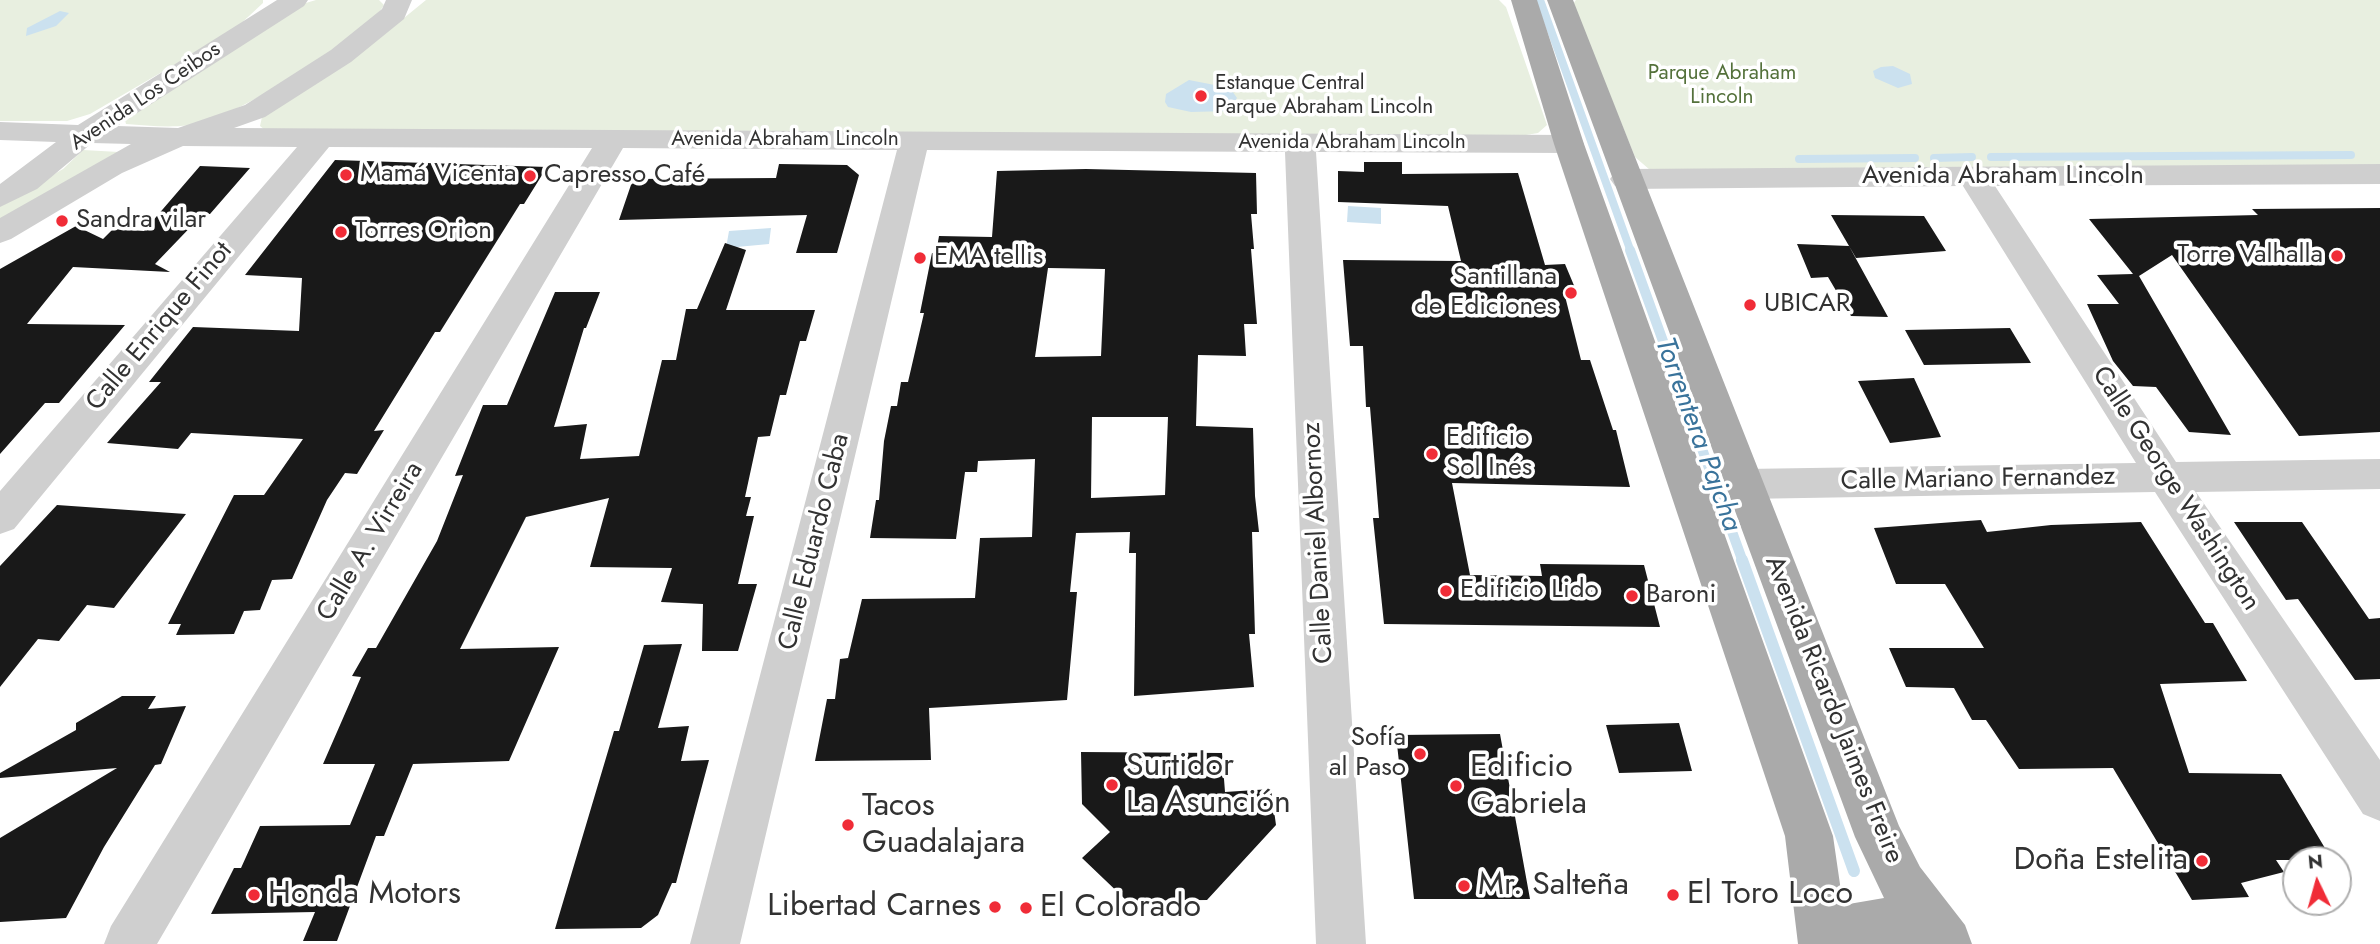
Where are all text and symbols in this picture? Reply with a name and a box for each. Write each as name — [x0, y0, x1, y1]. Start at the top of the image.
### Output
street label: Avenida Los Ceibos — [66, 37, 226, 157]
park label: Parque Abraham Lincoln — [1648, 61, 1796, 111]
place label: Estanque Central Parque Abraham Lincoln — [1215, 71, 1433, 121]
marker: Estanque Central Parque Abraham Lincoln — [1193, 88, 1209, 104]
street label: Avenida Abraham Lincoln — [671, 127, 899, 153]
street label: Avenida Abraham Lincoln — [1238, 130, 1466, 156]
place label: Mamá Vicenta — [360, 159, 516, 191]
place label: Capresso Café — [544, 160, 705, 192]
street label: Avenida Abraham Lincoln — [1862, 161, 2144, 193]
marker: Mamá Vicenta — [338, 167, 354, 183]
marker: Capresso Café — [522, 168, 538, 184]
place label: Sandra vilar — [76, 205, 206, 237]
marker: Sandra vilar — [54, 213, 70, 229]
place label: Torres Orion — [355, 216, 492, 248]
marker: Torres Orion — [333, 224, 349, 240]
street label: Calle Enrique Finot — [80, 236, 240, 418]
place label: Torre Valhalla — [2177, 240, 2323, 272]
place label: EMA tellis — [934, 242, 1043, 274]
marker: Torre Valhalla — [2329, 248, 2345, 264]
marker: EMA tellis — [912, 250, 928, 266]
place label: Santillana de Ediciones — [1414, 262, 1557, 324]
marker: Santillana de Ediciones — [1563, 285, 1579, 301]
place label: UBICAR — [1764, 289, 1850, 321]
marker: UBICAR — [1742, 297, 1758, 313]
water label: Torrentera Pajcha — [1646, 333, 1748, 537]
street label: Calle George Washington — [2084, 361, 2266, 617]
street label: Calle Daniel Albornoz — [1297, 421, 1341, 665]
place label: Edificio Sol Inés — [1446, 423, 1532, 485]
street label: Calle Eduardo Caba — [773, 430, 857, 654]
marker: Edificio Sol Inés — [1424, 446, 1440, 462]
street label: Calle A. Virreira — [311, 457, 431, 627]
street label: Calle Mariano Fernandez — [1840, 462, 2116, 498]
street label: Avenida Ricardo Jaimes Freire — [1757, 552, 1909, 868]
place label: Edificio Lido — [1460, 575, 1599, 607]
place label: Baroni — [1646, 580, 1716, 612]
marker: Edificio Lido — [1438, 583, 1454, 599]
marker: Baroni — [1624, 588, 1640, 604]
place label: Sofía al Paso — [1329, 723, 1406, 784]
marker: Sofía al Paso — [1412, 746, 1428, 762]
place label: Surtidor La Asunción — [1126, 748, 1291, 823]
place label: Edificio Gabriela — [1470, 749, 1587, 824]
marker: Surtidor La Asunción — [1104, 777, 1120, 793]
marker: Edificio Gabriela — [1448, 778, 1464, 794]
place label: Tacos Guadalajara — [862, 788, 1025, 863]
marker: Tacos Guadalajara — [840, 817, 856, 833]
place label: Doña Estelita — [2014, 842, 2188, 880]
north arrow — [2282, 846, 2352, 916]
text: N — [2307, 847, 2324, 876]
marker: Doña Estelita — [2194, 853, 2210, 869]
place label: Mr. Salteña — [1478, 867, 1629, 905]
place label: Honda Motors — [268, 876, 461, 914]
place label: El Toro Loco — [1687, 876, 1853, 914]
marker: Mr. Salteña — [1456, 878, 1472, 894]
marker: Honda Motors — [246, 887, 262, 903]
marker: El Toro Loco — [1665, 887, 1681, 903]
place label: Libertad Carnes — [767, 888, 981, 926]
place label: El Colorado — [1040, 889, 1201, 927]
marker: Libertad Carnes — [987, 899, 1003, 915]
marker: El Colorado — [1018, 900, 1034, 916]

